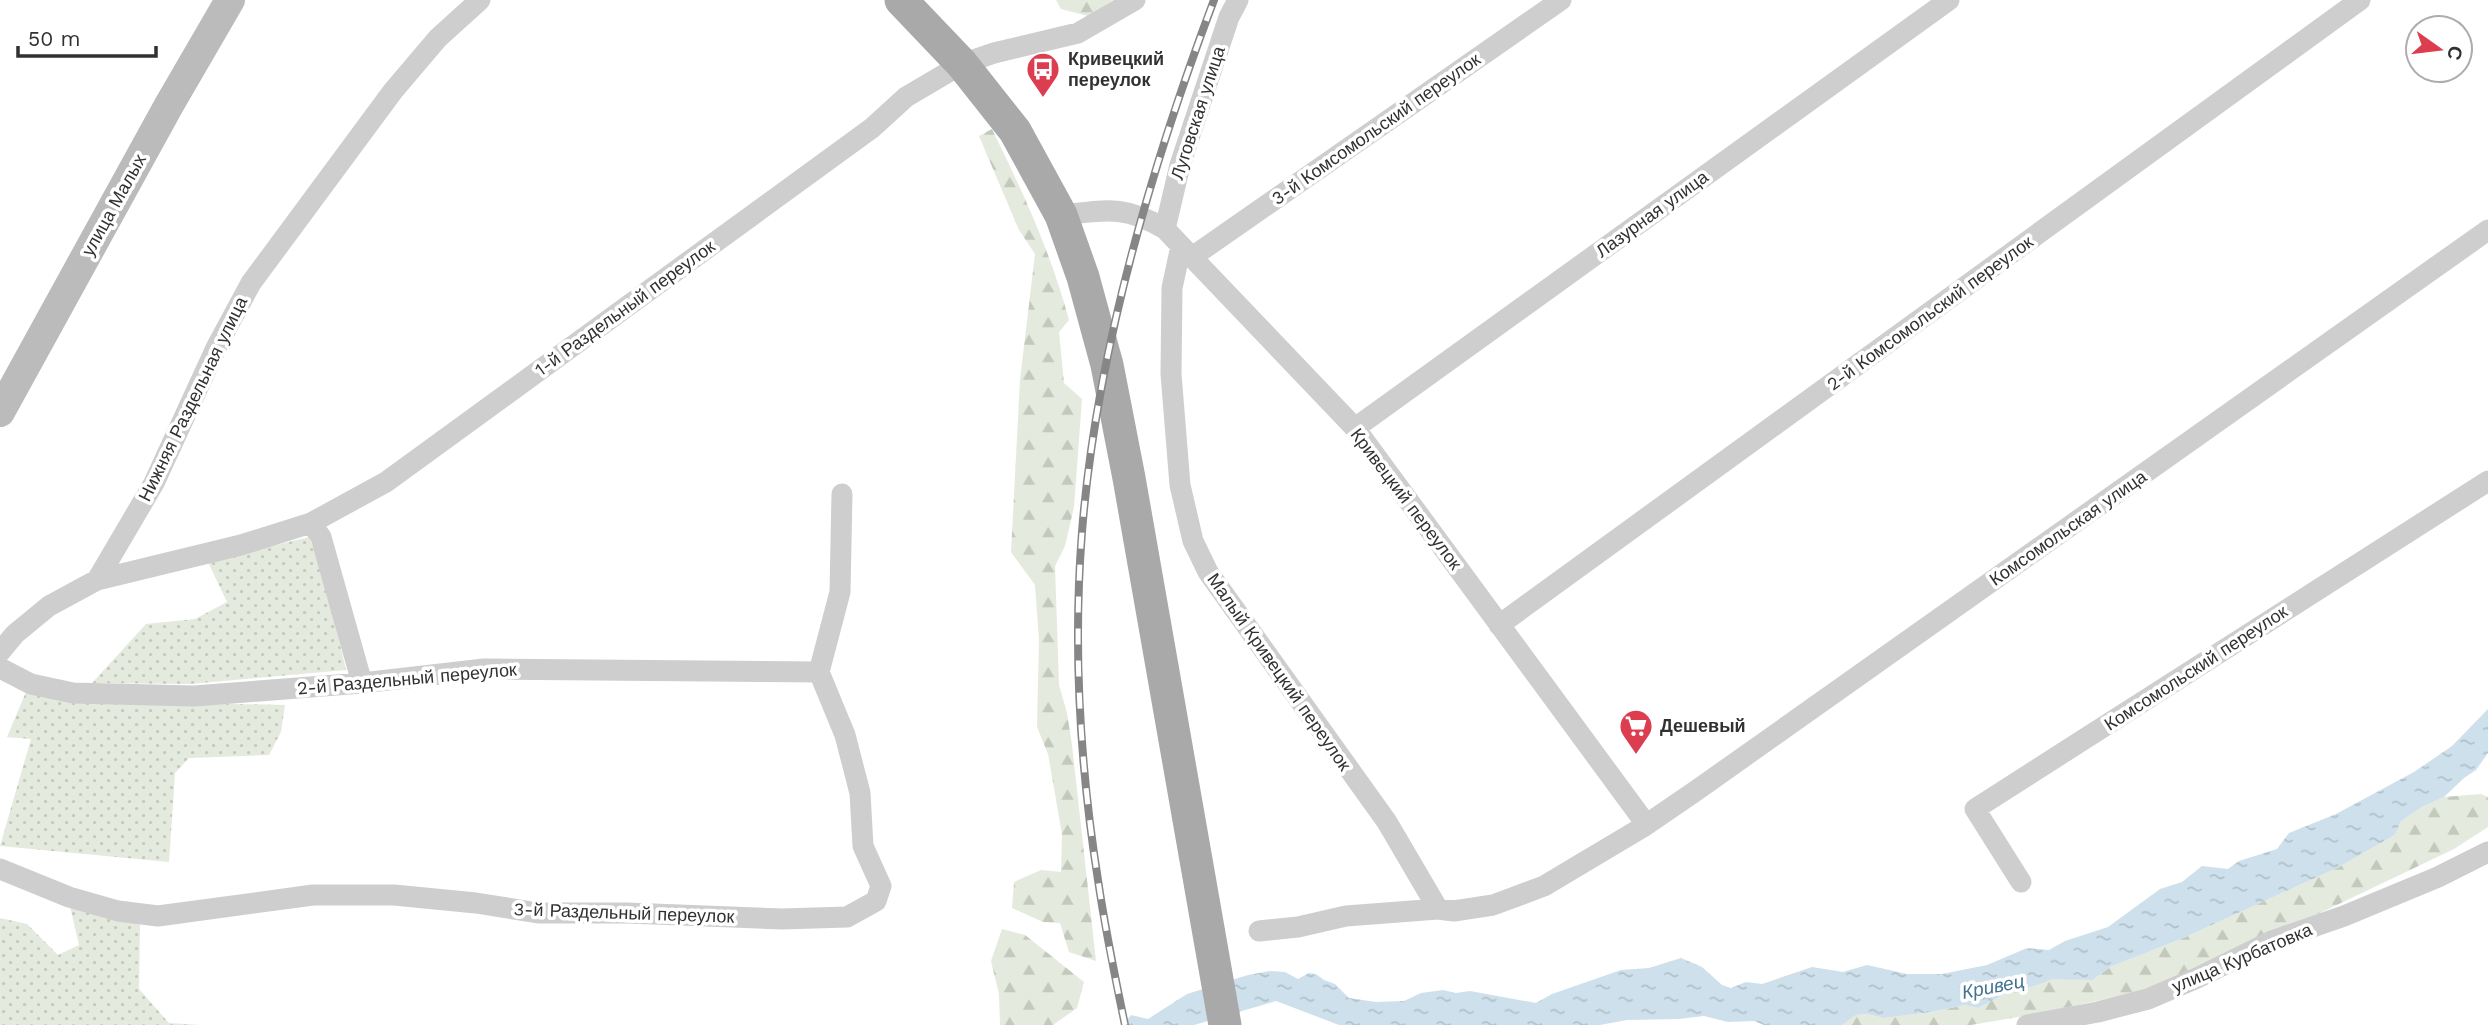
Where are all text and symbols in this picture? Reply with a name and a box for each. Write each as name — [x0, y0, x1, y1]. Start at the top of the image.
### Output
scale bar — [18, 14, 156, 58]
north arrow — [2404, 14, 2474, 84]
text: 50 m — [28, 26, 80, 51]
street label: Луговская улица — [1166, 42, 1229, 182]
text: С — [2442, 44, 2468, 63]
place label: Кривецкий переулок — [1068, 48, 1164, 90]
street label: 3-й Комсомольский переулок — [1267, 48, 1484, 209]
bus stop icon: Кривецкий переулок — [1024, 50, 1062, 99]
street label: улица Малых — [77, 150, 150, 259]
street label: Лазурная улица — [1591, 165, 1713, 261]
street label: 2-й Комсомольский переулок — [1823, 231, 2037, 394]
street label: 1-й Раздельный переулок — [531, 235, 719, 380]
street label: Нижняя Раздельная улица — [134, 292, 252, 504]
street label: Кривецкий переулок — [1347, 424, 1466, 573]
street label: Комсомольская улица — [1985, 465, 2151, 590]
street label: Малый Кривецкий переулок — [1203, 569, 1356, 774]
street label: Комсомольский переулок — [2100, 600, 2291, 735]
street label: 2-й Раздельный переулок — [296, 658, 518, 699]
supermarket icon: Дешевый — [1617, 707, 1655, 756]
place label: Дешевый — [1660, 715, 1746, 736]
street label: 3-й Раздельный переулок — [513, 898, 735, 927]
street label: улица Курбатовка — [2169, 918, 2316, 997]
water label: Кривец — [1960, 969, 2026, 1004]

